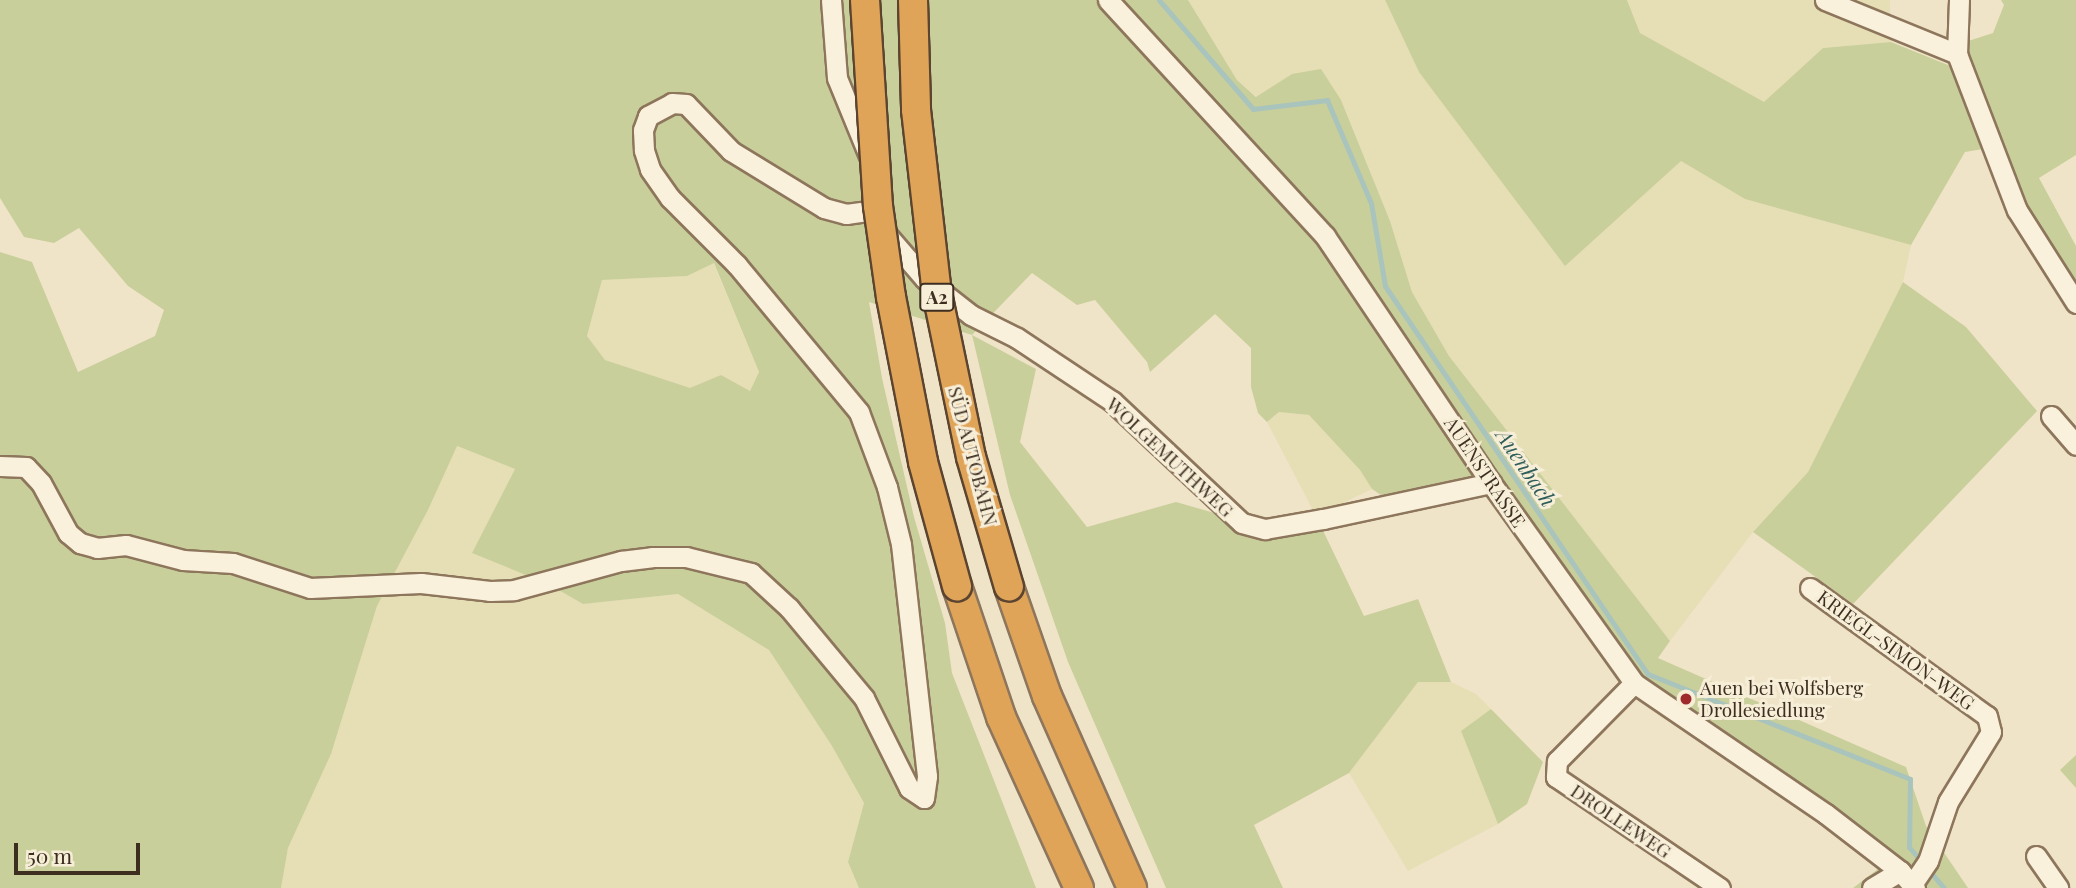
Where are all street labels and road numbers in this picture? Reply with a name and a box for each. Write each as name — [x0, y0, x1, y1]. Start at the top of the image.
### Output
road number: A2 — [918, 282, 956, 312]
street label: SÜD AUTOBAHN — [943, 384, 1003, 528]
street label: WOLGEMUTHWEG — [1102, 392, 1238, 522]
street label: AUENSTRASSE — [1440, 412, 1530, 532]
street label: KRIEGL-SIMON-WEG — [1813, 585, 1979, 715]
street label: DROLLEWEG — [1567, 779, 1675, 863]

